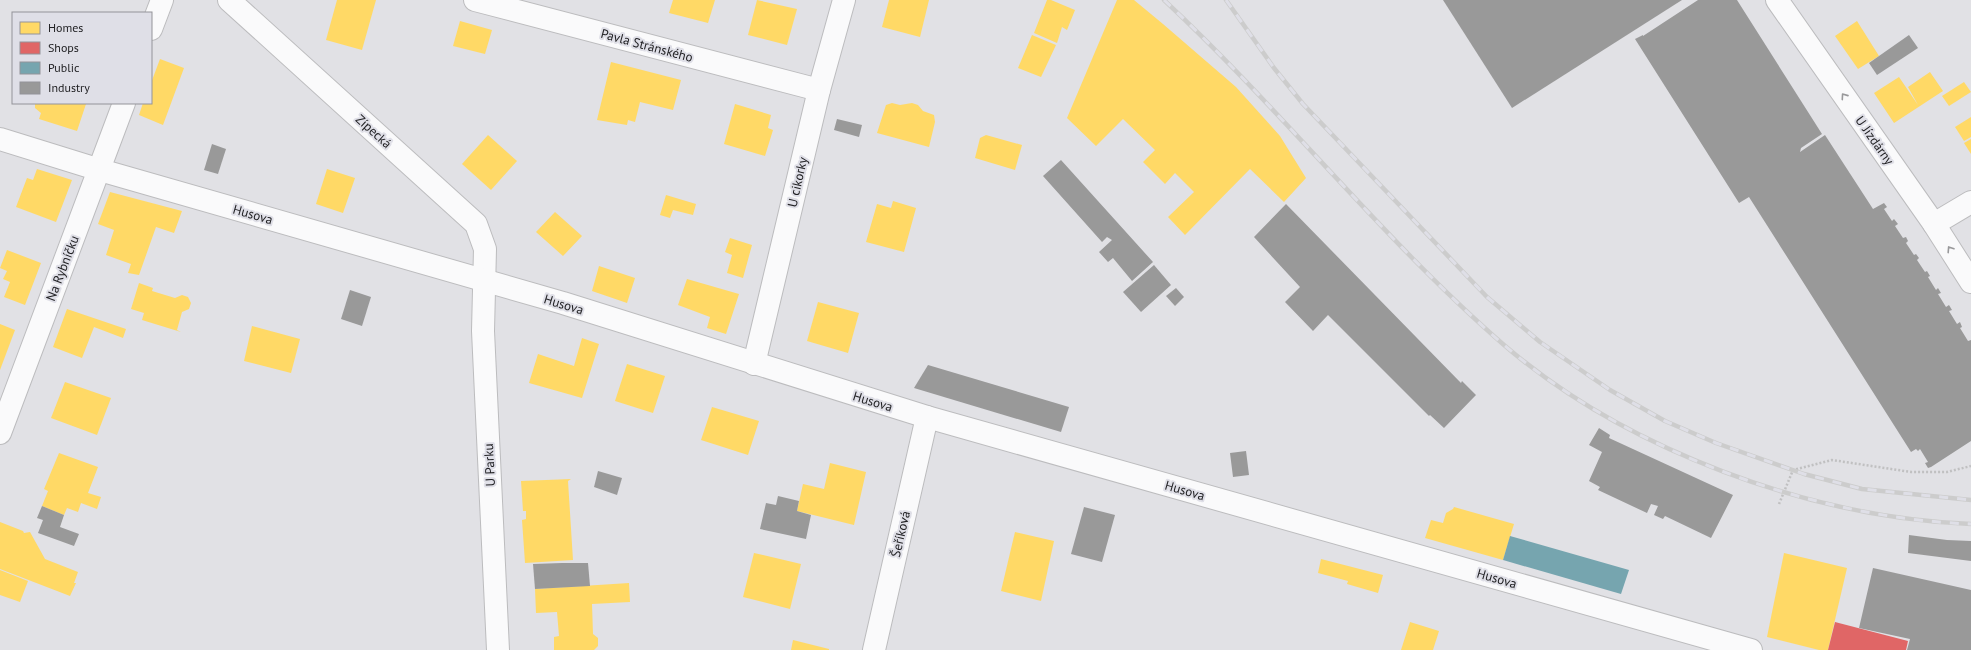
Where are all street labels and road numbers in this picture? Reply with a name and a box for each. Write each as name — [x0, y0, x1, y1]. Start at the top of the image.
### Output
street label: Pavla Stránského — [599, 25, 695, 66]
street label: Zípecká — [352, 111, 395, 152]
street label: U Jízdárny — [1852, 112, 1898, 168]
street label: U cikorky — [783, 155, 812, 209]
street label: Husova — [231, 201, 275, 228]
street label: Na Rybníčku — [42, 233, 83, 303]
street label: Husova — [542, 290, 586, 319]
street label: Husova — [851, 387, 895, 416]
street label: U Parku — [480, 443, 499, 487]
street label: Husova — [1163, 477, 1207, 504]
street label: Šeříková — [887, 509, 914, 559]
street label: Husova — [1475, 565, 1519, 592]

